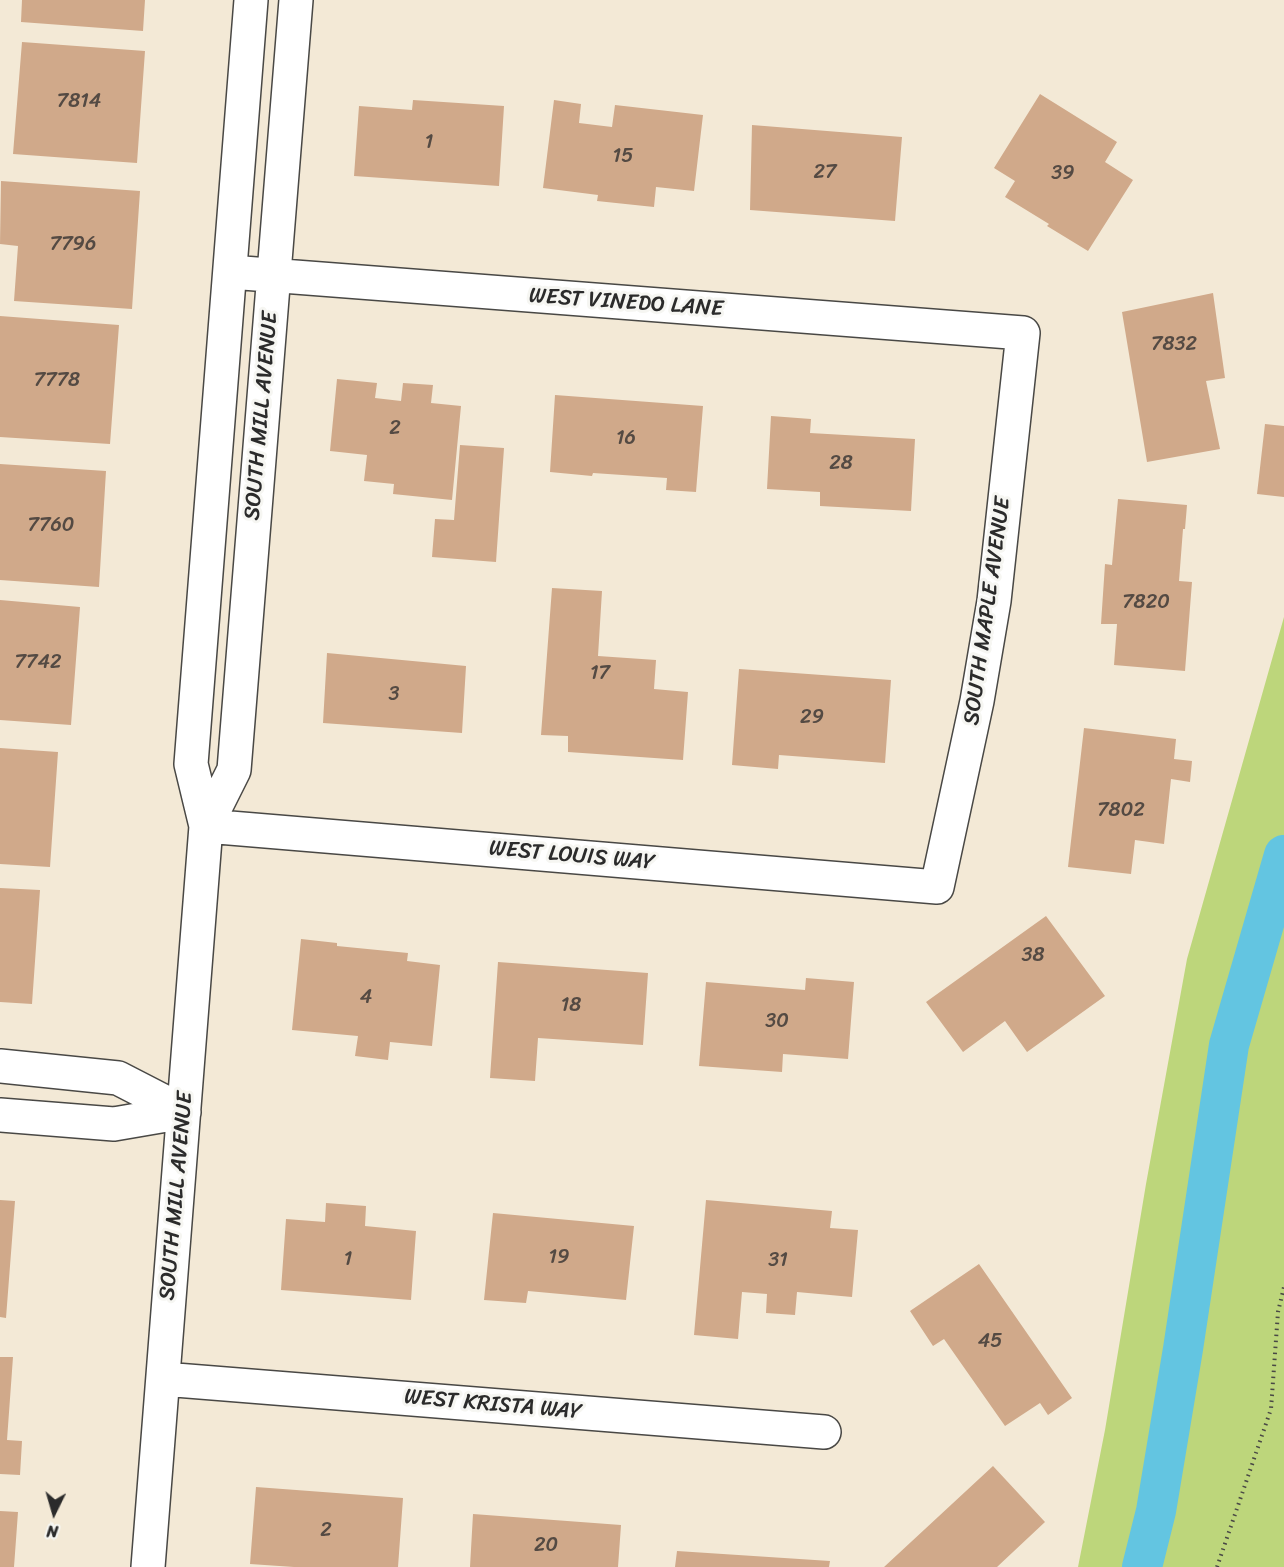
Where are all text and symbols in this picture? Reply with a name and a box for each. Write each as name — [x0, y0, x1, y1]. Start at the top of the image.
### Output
house number: 7814 — [57, 90, 101, 114]
house number: 1 — [425, 131, 433, 155]
house number: 15 — [613, 145, 633, 169]
house number: 27 — [814, 161, 836, 185]
house number: 39 — [1051, 162, 1075, 186]
house number: 7796 — [50, 233, 96, 257]
street label: WEST VINEDO LANE — [528, 283, 724, 323]
street label: SOUTH MILL AVENUE — [240, 311, 284, 521]
house number: 7832 — [1151, 333, 1197, 357]
house number: 7778 — [34, 369, 80, 393]
house number: 2 — [389, 417, 401, 441]
house number: 16 — [616, 427, 636, 451]
house number: 28 — [829, 452, 853, 476]
street label: SOUTH MAPLE AVENUE — [959, 495, 1017, 727]
house number: 7760 — [28, 514, 74, 538]
house number: 7820 — [1122, 591, 1170, 615]
house number: 7742 — [15, 651, 61, 675]
house number: 17 — [590, 662, 610, 686]
house number: 3 — [389, 683, 399, 707]
house number: 29 — [800, 706, 824, 730]
house number: 7802 — [1097, 799, 1145, 823]
street label: WEST LOUIS WAY — [488, 836, 656, 876]
house number: 38 — [1021, 944, 1045, 968]
house number: 4 — [360, 986, 372, 1010]
house number: 18 — [561, 994, 581, 1018]
house number: 30 — [765, 1010, 789, 1034]
street label: SOUTH MILL AVENUE — [155, 1091, 199, 1301]
house number: 19 — [549, 1246, 569, 1270]
house number: 1 — [344, 1248, 352, 1272]
house number: 31 — [768, 1249, 788, 1273]
house number: 45 — [978, 1330, 1002, 1354]
street label: WEST KRISTA WAY — [403, 1384, 583, 1426]
north arrow — [24, 1483, 84, 1543]
text: N — [46, 1517, 59, 1546]
house number: 2 — [320, 1519, 332, 1543]
house number: 20 — [534, 1534, 558, 1558]

